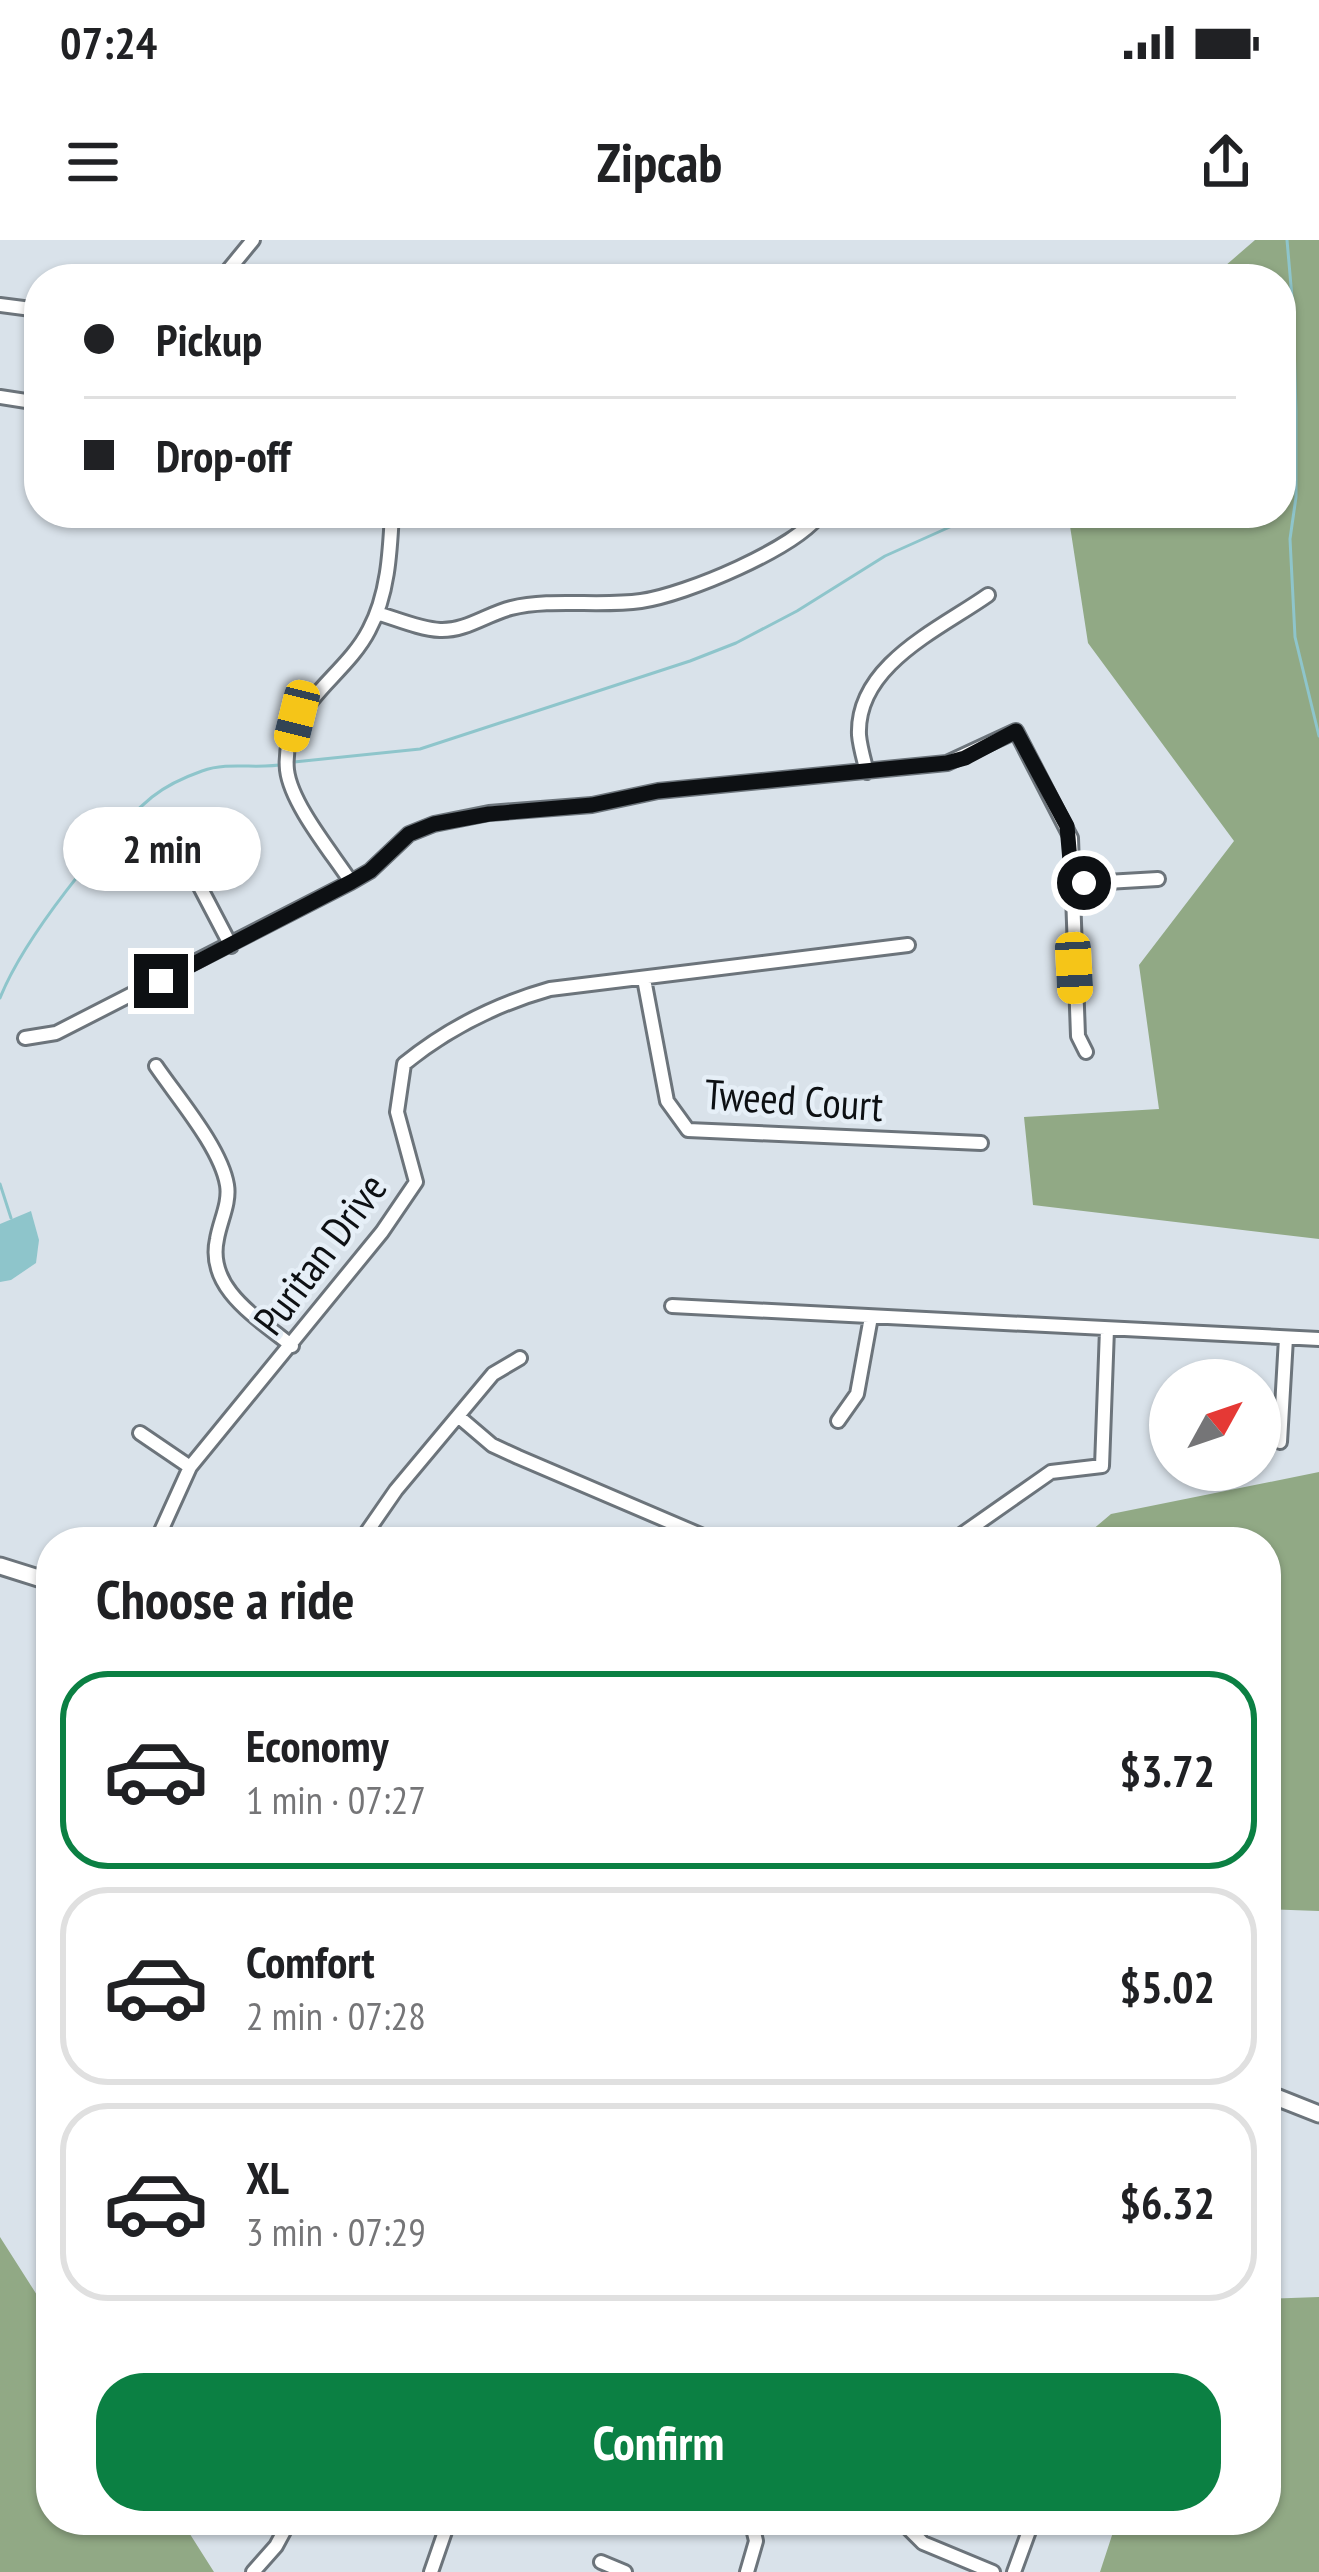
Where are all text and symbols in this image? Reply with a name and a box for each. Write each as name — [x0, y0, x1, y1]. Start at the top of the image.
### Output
text: 07:24 — [60, 13, 157, 71]
text: Zipcab — [597, 127, 722, 197]
icon: menu — [60, 129, 126, 195]
icon: share — [1193, 129, 1259, 195]
text: Pickup — [156, 310, 262, 368]
text: Drop-off — [156, 426, 290, 484]
car — [271, 677, 323, 755]
callout: 2 min — [62, 807, 260, 891]
text: 2 min — [123, 823, 201, 874]
route start — [1057, 856, 1111, 910]
car — [1054, 931, 1094, 1005]
route end — [134, 954, 188, 1008]
street label: Tweed Court — [703, 1066, 886, 1133]
street label: Puritan Drive — [241, 1162, 398, 1346]
north arrow — [1149, 1359, 1281, 1491]
map controls — [1149, 1359, 1281, 1491]
text: Choose a ride — [96, 1564, 355, 1634]
icon: car — [102, 1716, 210, 1824]
text: Economy — [246, 1716, 389, 1774]
text: $3.72 — [1119, 1741, 1215, 1799]
text: 1 min · 07:27 — [246, 1774, 426, 1825]
icon: car — [102, 1932, 210, 2040]
text: Comfort — [246, 1932, 375, 1990]
text: $5.02 — [1119, 1957, 1215, 2015]
text: 2 min · 07:28 — [246, 1990, 426, 2041]
icon: car — [102, 2148, 210, 2256]
text: XL — [246, 2148, 289, 2206]
text: $6.32 — [1119, 2173, 1215, 2231]
text: 3 min · 07:29 — [246, 2206, 426, 2257]
button: Confirm — [96, 2373, 1221, 2511]

